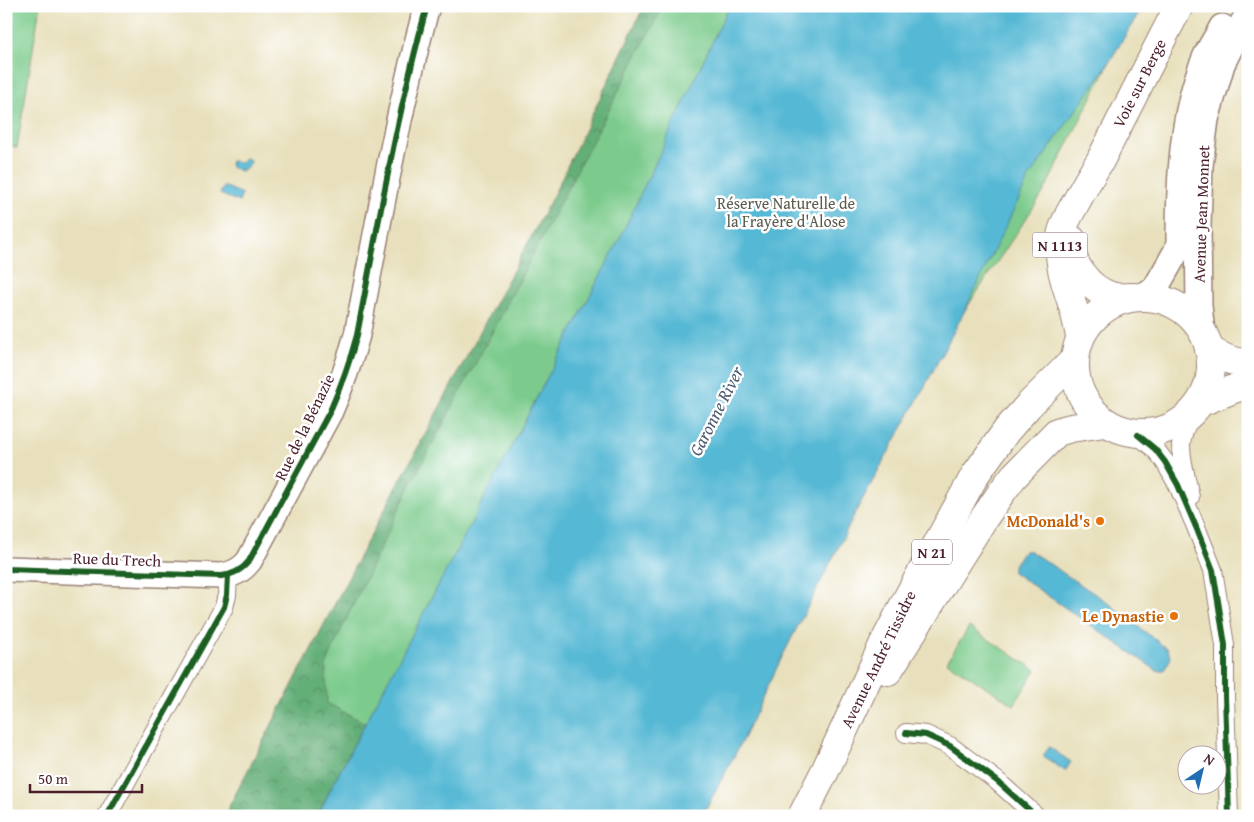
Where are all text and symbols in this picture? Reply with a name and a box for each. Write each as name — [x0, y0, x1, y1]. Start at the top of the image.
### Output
street label: Voie sur Berge — [1106, 34, 1172, 132]
street label: Avenue Jean Monnet — [1187, 144, 1215, 283]
park label: Réserve Naturelle de la Frayère d'Alose — [717, 191, 855, 233]
road number: N 1113 — [1032, 232, 1088, 258]
water label: Garonne River — [682, 360, 751, 461]
street label: Rue de la Bénazie — [268, 370, 340, 484]
place label: McDonald's — [1007, 509, 1090, 533]
marker: McDonald's — [1094, 515, 1106, 527]
road number: N 21 — [912, 540, 952, 564]
street label: Rue du Trech — [72, 545, 162, 573]
street label: Avenue André Tissidre — [834, 586, 922, 732]
place label: Le Dynastie — [1082, 604, 1164, 628]
marker: Le Dynastie — [1168, 610, 1180, 622]
north arrow — [1176, 744, 1226, 794]
text: N — [1200, 748, 1220, 771]
scale bar — [30, 762, 142, 794]
text: 50 m — [38, 768, 69, 789]

